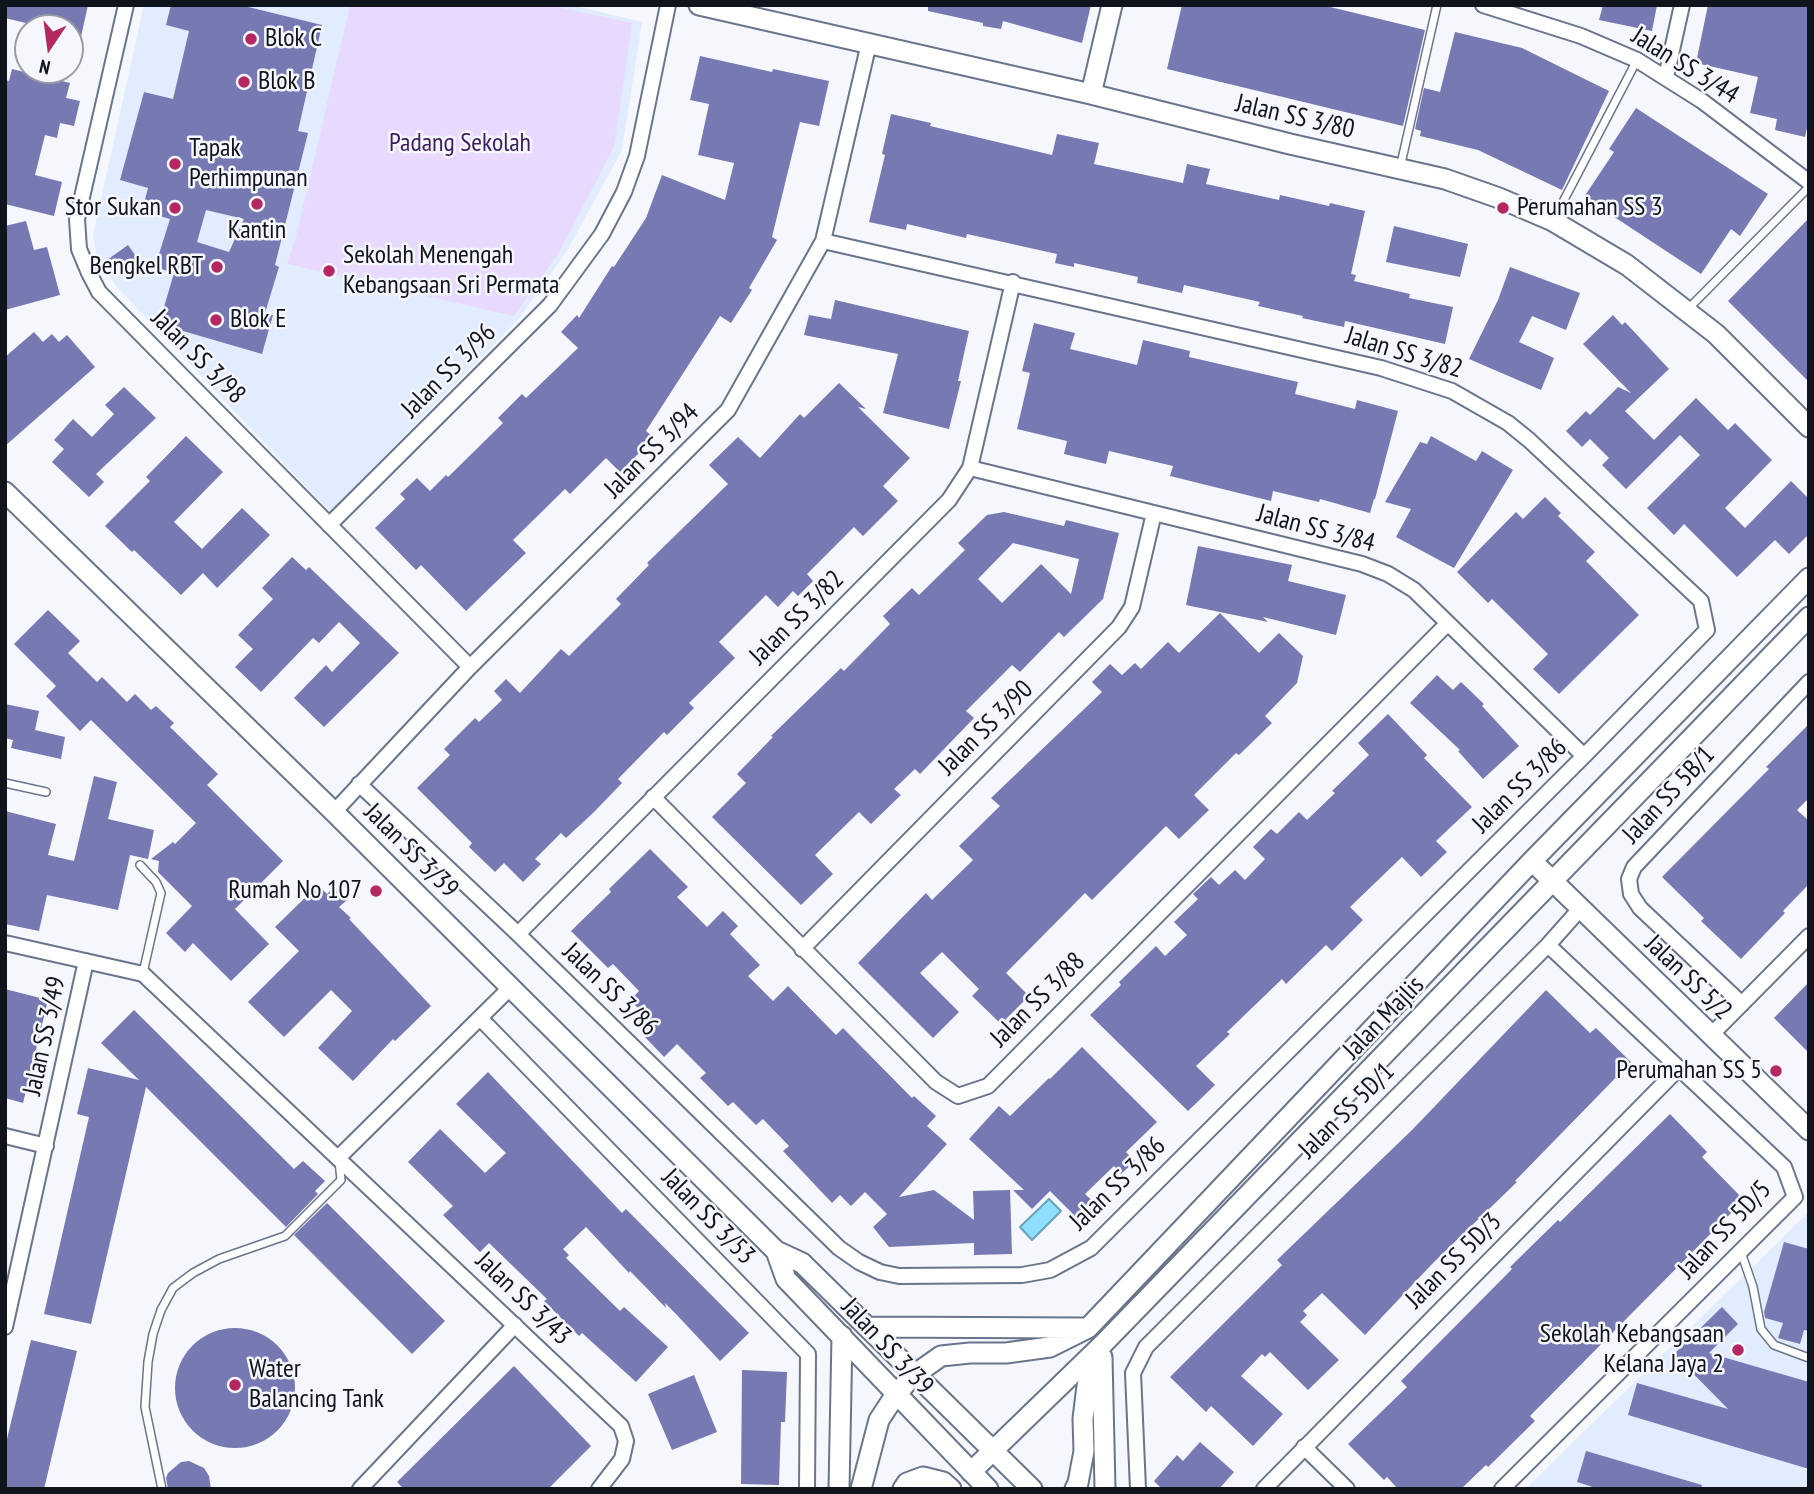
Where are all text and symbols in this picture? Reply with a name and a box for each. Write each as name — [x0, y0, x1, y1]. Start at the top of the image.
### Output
north arrow — [14, 14, 84, 84]
street label: Jalan SS 3/44 — [1626, 21, 1744, 111]
place label: Blok C — [265, 23, 322, 55]
marker: Blok C — [243, 31, 259, 47]
text: N — [37, 55, 52, 80]
place label: Blok B — [258, 66, 315, 98]
marker: Blok B — [236, 74, 252, 90]
street label: Jalan SS 3/80 — [1233, 88, 1357, 146]
park label: Padang Sekolah — [389, 128, 531, 160]
place label: Tapak Perhimpunan — [189, 133, 308, 194]
marker: Tapak Perhimpunan — [167, 156, 183, 172]
place label: Stor Sukan — [65, 192, 161, 224]
place label: Perumahan SS 3 — [1517, 192, 1663, 224]
marker: Kantin — [249, 196, 265, 212]
marker: Stor Sukan — [167, 200, 183, 216]
marker: Perumahan SS 3 — [1495, 200, 1511, 216]
place label: Kantin — [228, 215, 286, 247]
place label: Sekolah Menengah Kebangsaan Sri Permata — [343, 240, 560, 302]
place label: Bengkel RBT — [90, 251, 203, 283]
marker: Bengkel RBT — [209, 259, 225, 275]
marker: Sekolah Menengah Kebangsaan Sri Permata — [321, 263, 337, 279]
street label: Jalan SS 3/98 — [144, 303, 252, 411]
place label: Blok E — [230, 304, 286, 336]
marker: Blok E — [208, 312, 224, 328]
street label: Jalan SS 3/96 — [395, 317, 503, 425]
street label: Jalan SS 3/82 — [1342, 320, 1466, 386]
street label: Jalan SS 3/94 — [598, 397, 706, 505]
street label: Jalan SS 3/84 — [1254, 498, 1378, 560]
street label: Jalan SS 3/82 — [743, 564, 851, 672]
street label: Jalan SS 3/90 — [932, 674, 1040, 782]
street label: Jalan SS 3/86 — [1466, 732, 1574, 840]
street label: Jalan SS 5B/1 — [1616, 740, 1722, 850]
street label: Jalan SS 3/39 — [357, 797, 465, 905]
place label: Rumah No 107 — [228, 875, 362, 907]
marker: Rumah No 107 — [368, 883, 384, 899]
street label: Jalan SS 5/2 — [1638, 929, 1738, 1027]
street label: Jalan SS 3/86 — [556, 937, 664, 1043]
street label: Jalan SS 3/88 — [984, 946, 1092, 1054]
street label: Jalan Majlis — [1337, 970, 1431, 1066]
street label: Jalan SS 3/49 — [17, 974, 73, 1098]
place label: Perumahan SS 5 — [1616, 1055, 1762, 1087]
street label: Jalan SS 5D/1 — [1293, 1057, 1401, 1165]
marker: Perumahan SS 5 — [1768, 1063, 1784, 1079]
street label: Jalan SS 3/86 — [1064, 1131, 1172, 1237]
street label: Jalan SS 3/53 — [655, 1163, 761, 1271]
street label: Jalan SS 5D/5 — [1672, 1175, 1778, 1285]
street label: Jalan SS 5D/3 — [1400, 1207, 1508, 1315]
street label: Jalan SS 3/43 — [469, 1246, 577, 1352]
street label: Jalan SS 3/39 — [834, 1292, 940, 1402]
place label: Sekolah Kebangsaan Kelana Jaya 2 — [1540, 1319, 1724, 1380]
marker: Sekolah Kebangsaan Kelana Jaya 2 — [1730, 1342, 1746, 1358]
place label: Water Balancing Tank — [249, 1354, 384, 1416]
marker: Water Balancing Tank — [227, 1377, 243, 1393]

